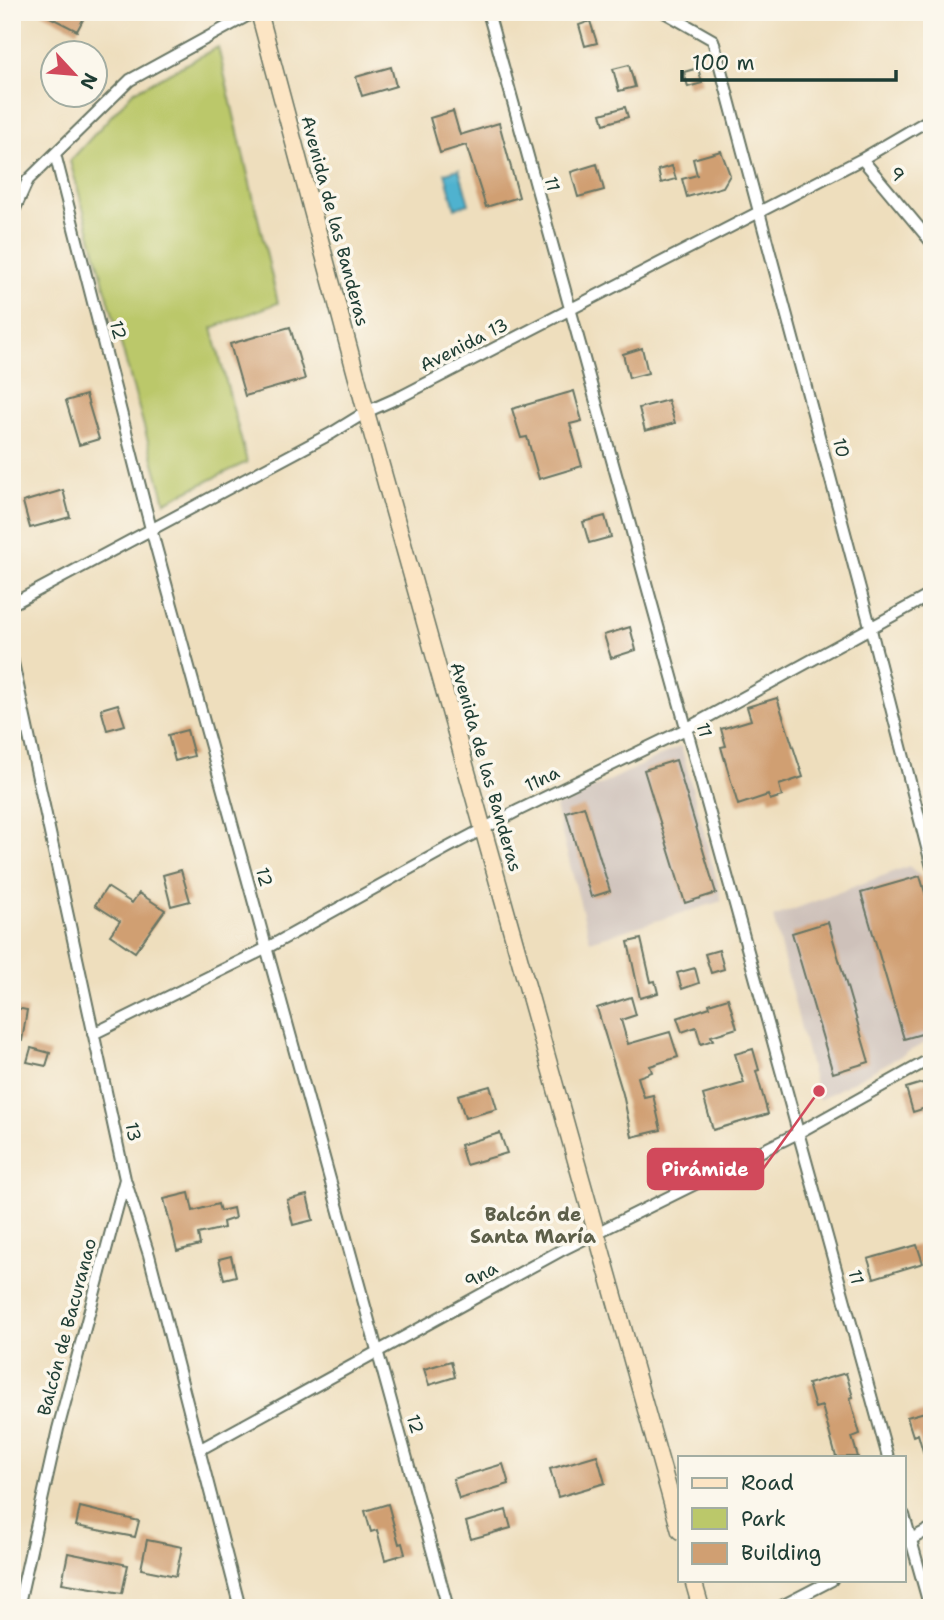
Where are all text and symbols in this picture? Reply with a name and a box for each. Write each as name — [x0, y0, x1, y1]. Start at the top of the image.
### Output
north arrow — [38, 38, 108, 108]
scale bar — [682, 38, 895, 82]
text: 100 m — [692, 49, 755, 77]
text: N — [74, 69, 103, 93]
street label: Avenida de las Banderas — [295, 113, 375, 329]
street label: 9 — [884, 161, 910, 187]
street label: 11 — [539, 174, 565, 194]
street label: Avenida 13 — [416, 313, 512, 377]
street label: 12 — [104, 318, 132, 342]
street label: 10 — [827, 435, 855, 461]
street label: Avenida de las Banderas — [445, 659, 527, 875]
street label: 11 — [690, 720, 718, 740]
street label: 11na — [521, 760, 563, 798]
street label: 12 — [250, 865, 278, 889]
street label: 13 — [119, 1120, 147, 1144]
callout: Pirámide — [648, 1149, 763, 1189]
text: Pirámide — [661, 1157, 749, 1182]
district label: Balcón de Santa María — [470, 1202, 596, 1249]
street label: Balcón de Bacuranao — [32, 1236, 102, 1418]
street label: 9na — [460, 1256, 502, 1294]
street label: 11 — [843, 1267, 869, 1287]
street label: 12 — [401, 1411, 429, 1437]
legend — [678, 1456, 906, 1582]
text: Road — [741, 1469, 794, 1497]
text: Park — [741, 1505, 786, 1533]
text: Building — [741, 1539, 821, 1567]

